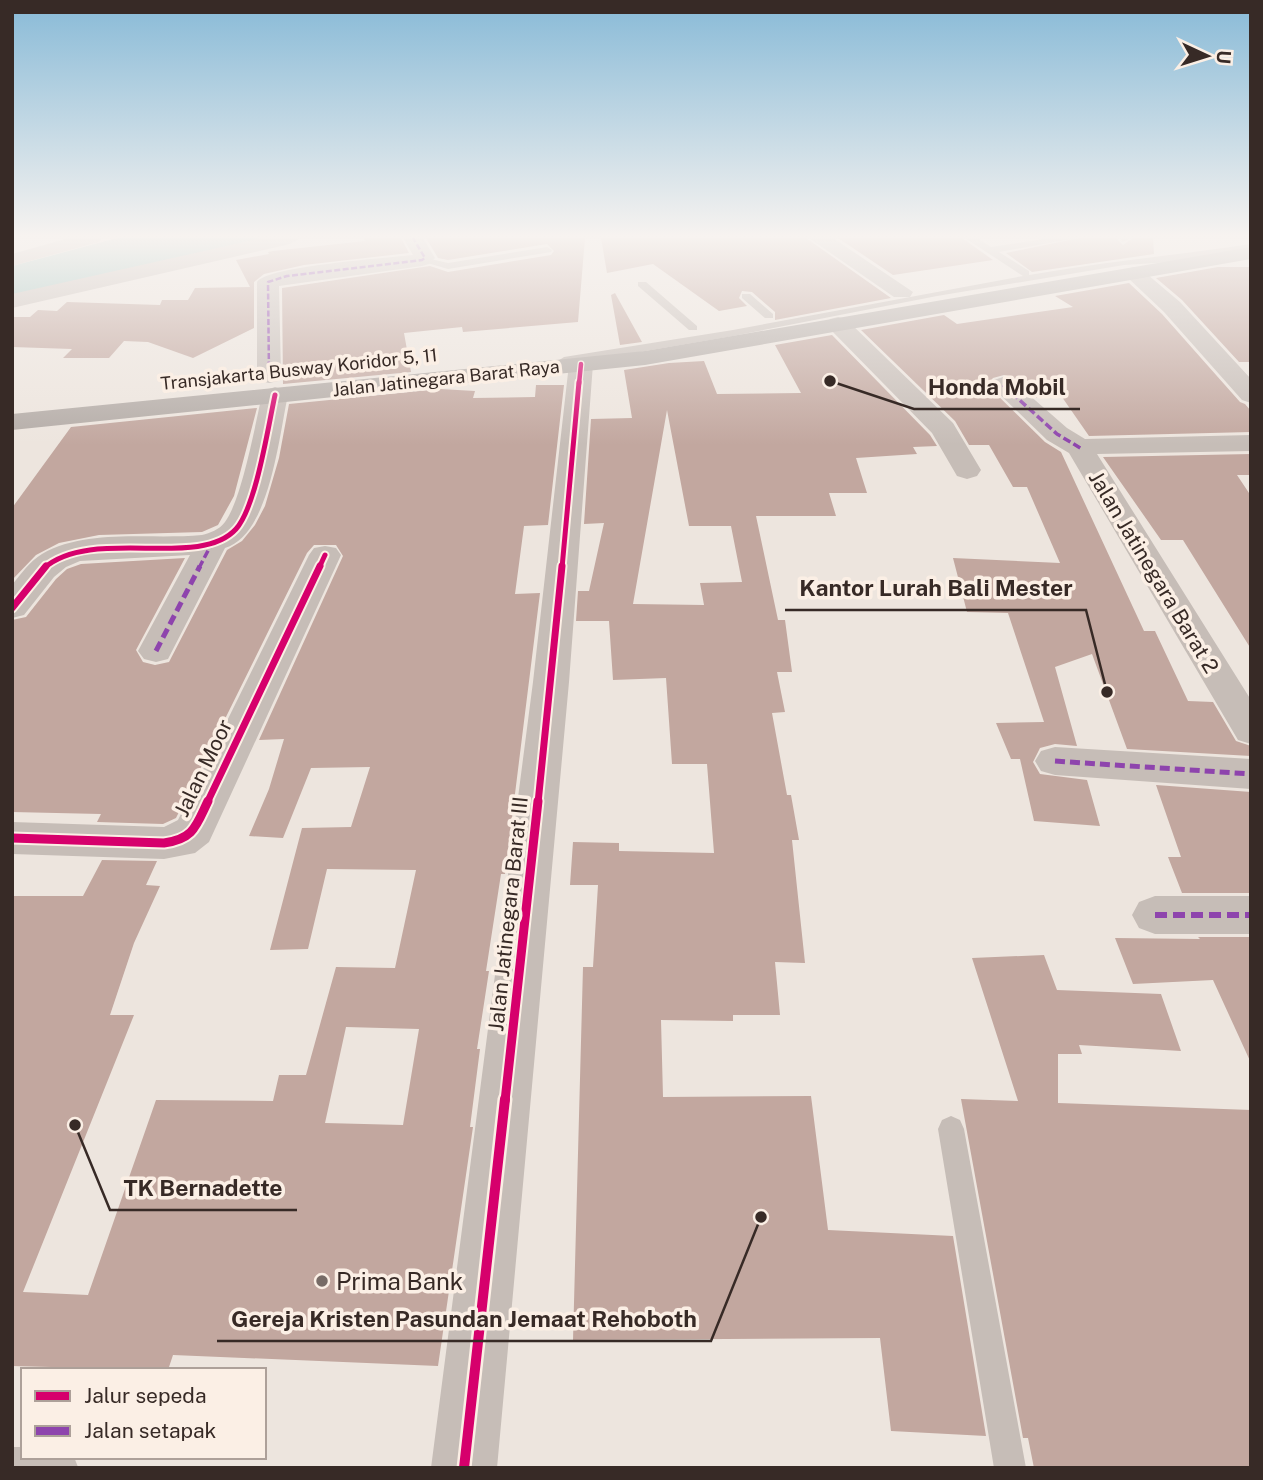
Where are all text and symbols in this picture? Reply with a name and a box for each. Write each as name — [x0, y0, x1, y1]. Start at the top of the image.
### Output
north arrow — [1172, 21, 1242, 91]
text: U — [1213, 50, 1235, 65]
street label: Transjakarta Busway Koridor 5, 11 — [160, 344, 438, 394]
street label: Jalan Jatinegara Barat Raya — [331, 356, 561, 400]
callout: Honda Mobil — [914, 365, 1080, 409]
text: Honda Mobil — [928, 373, 1066, 400]
street label: Jalan Jatinegara Barat 2 — [1084, 467, 1224, 677]
callout: Kantor Lurah Bali Mester — [785, 566, 1086, 610]
text: Kantor Lurah Bali Mester — [799, 574, 1073, 601]
street label: Jalan Moor — [169, 715, 237, 821]
street label: Jalan Jatinegara Barat III — [483, 795, 533, 1033]
callout: TK Bernadette — [110, 1166, 297, 1210]
text: TK Bernadette — [123, 1174, 283, 1201]
place label: Prima Bank — [336, 1267, 463, 1295]
marker: Prima Bank — [314, 1273, 330, 1289]
callout: Gereja Kristen Pasundan Jemaat Rehoboth — [217, 1297, 711, 1341]
text: Gereja Kristen Pasundan Jemaat Rehoboth — [231, 1305, 697, 1332]
legend — [21, 1368, 266, 1459]
text: Jalur sepeda — [84, 1383, 207, 1408]
text: Jalan setapak — [84, 1418, 217, 1443]

